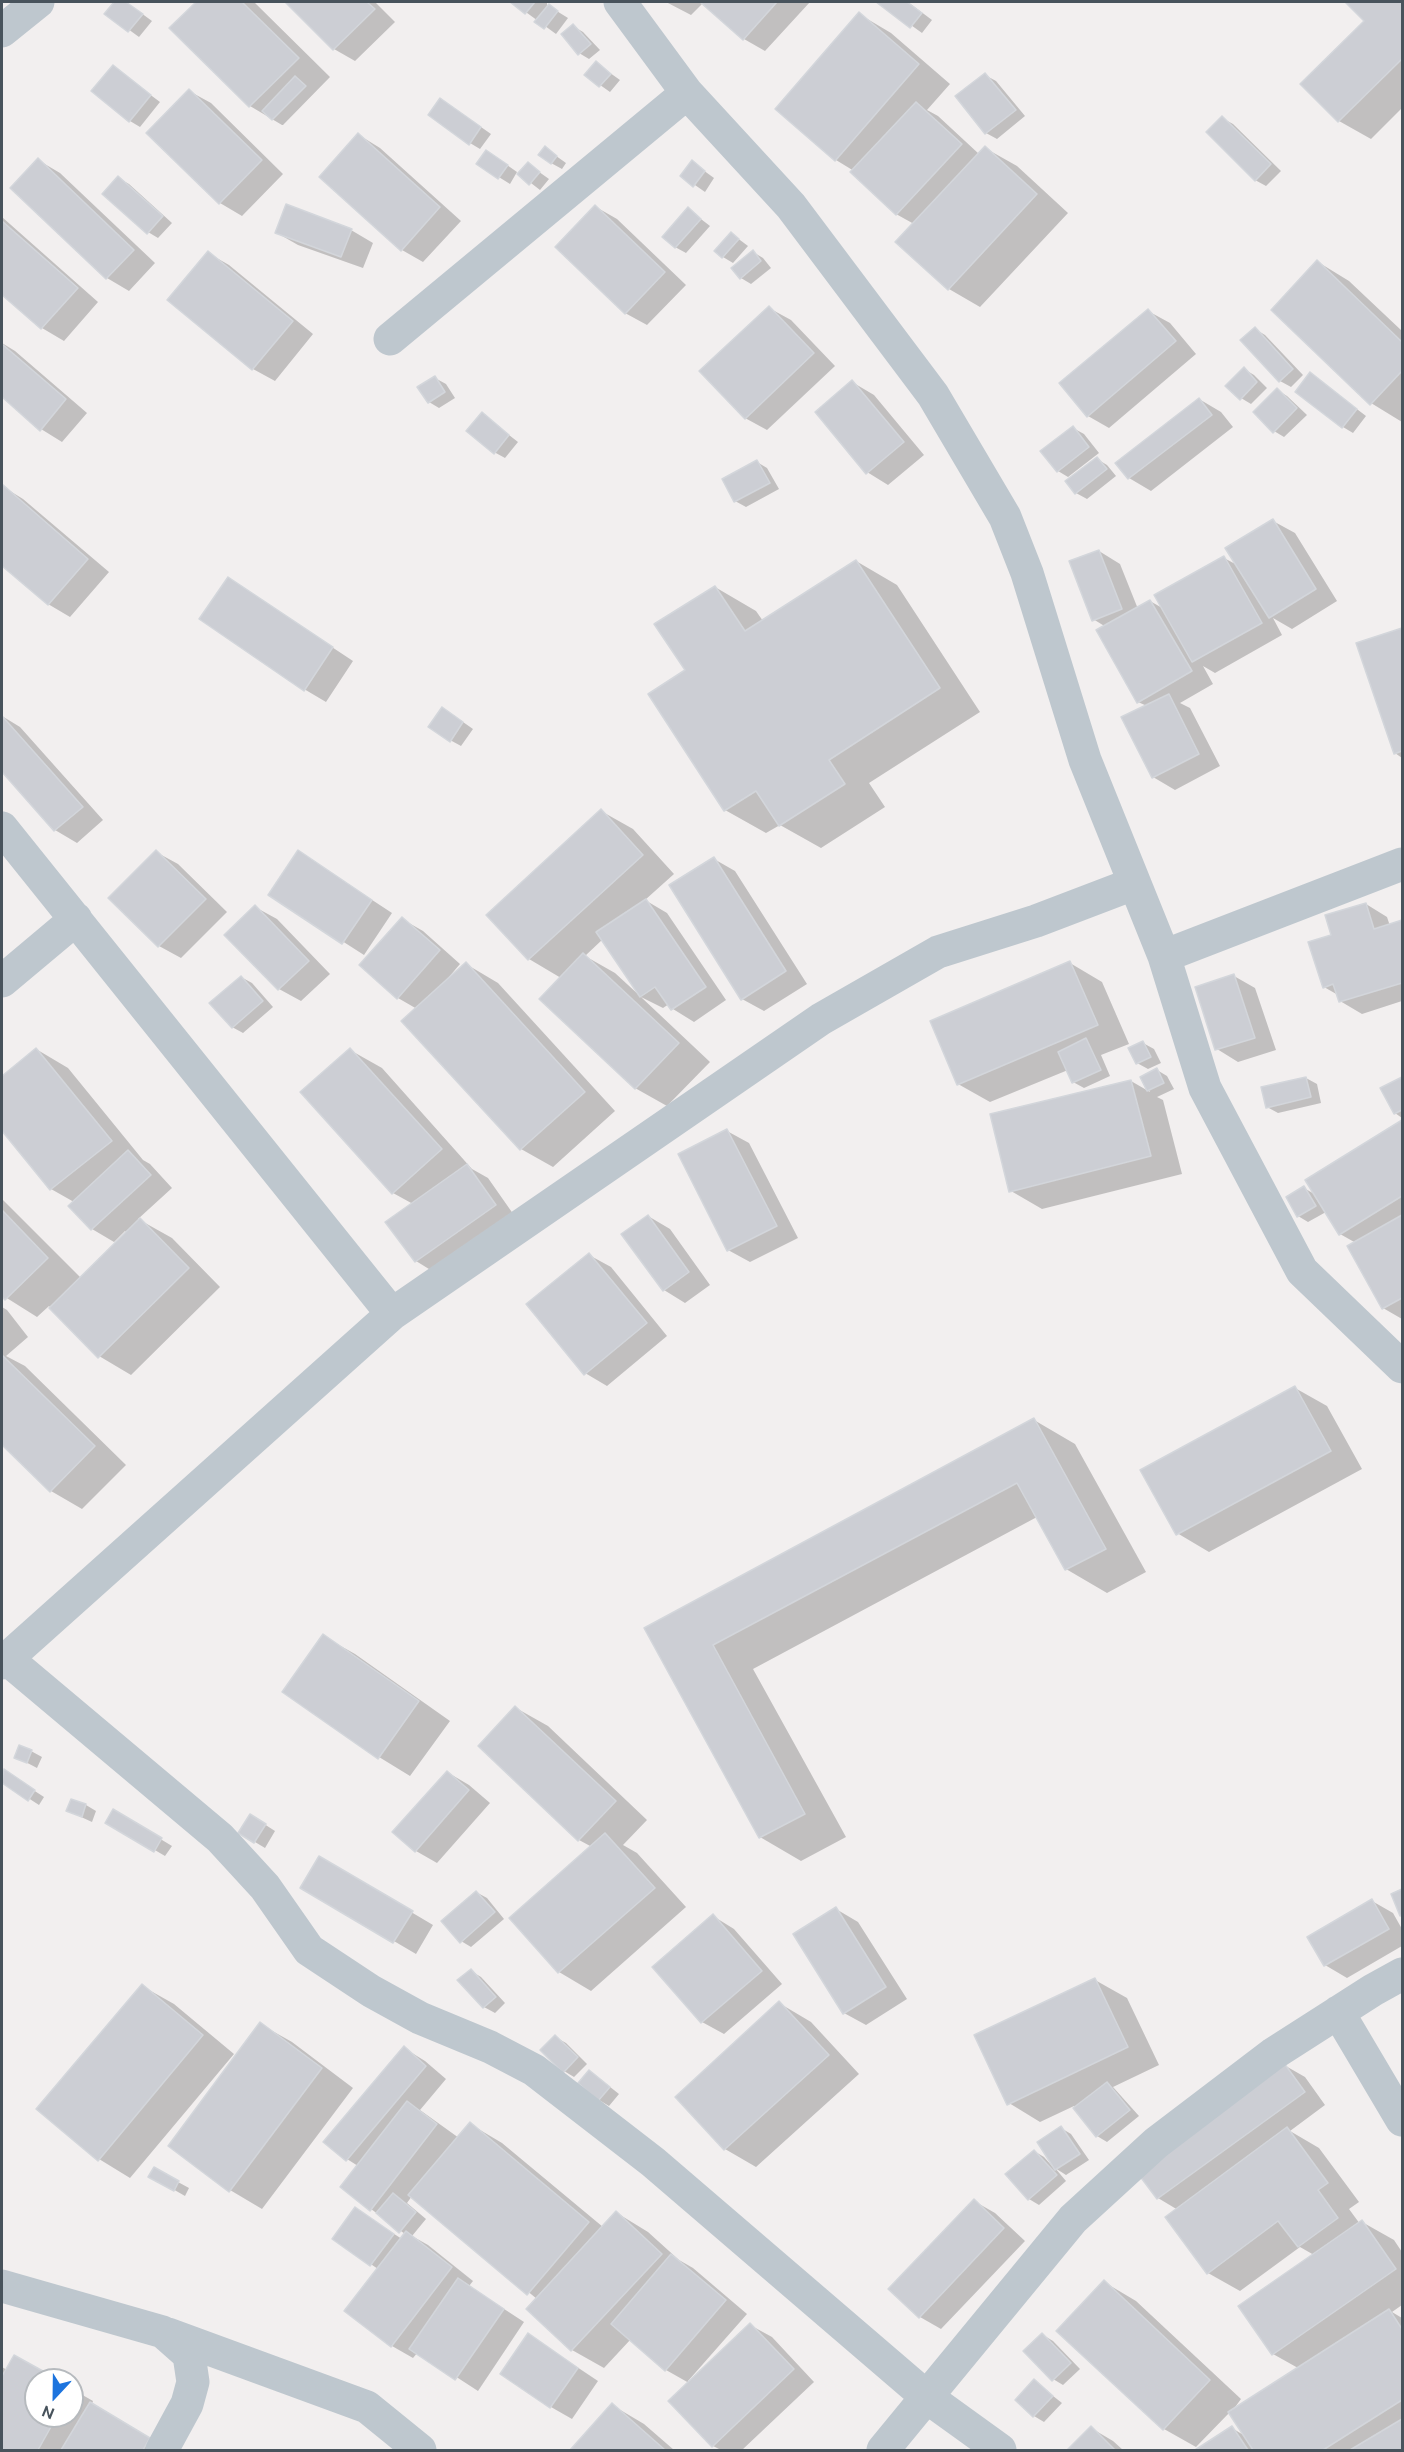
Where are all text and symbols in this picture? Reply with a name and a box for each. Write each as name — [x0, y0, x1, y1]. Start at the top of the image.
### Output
north arrow — [24, 2368, 84, 2428]
text: N — [39, 2402, 57, 2423]

